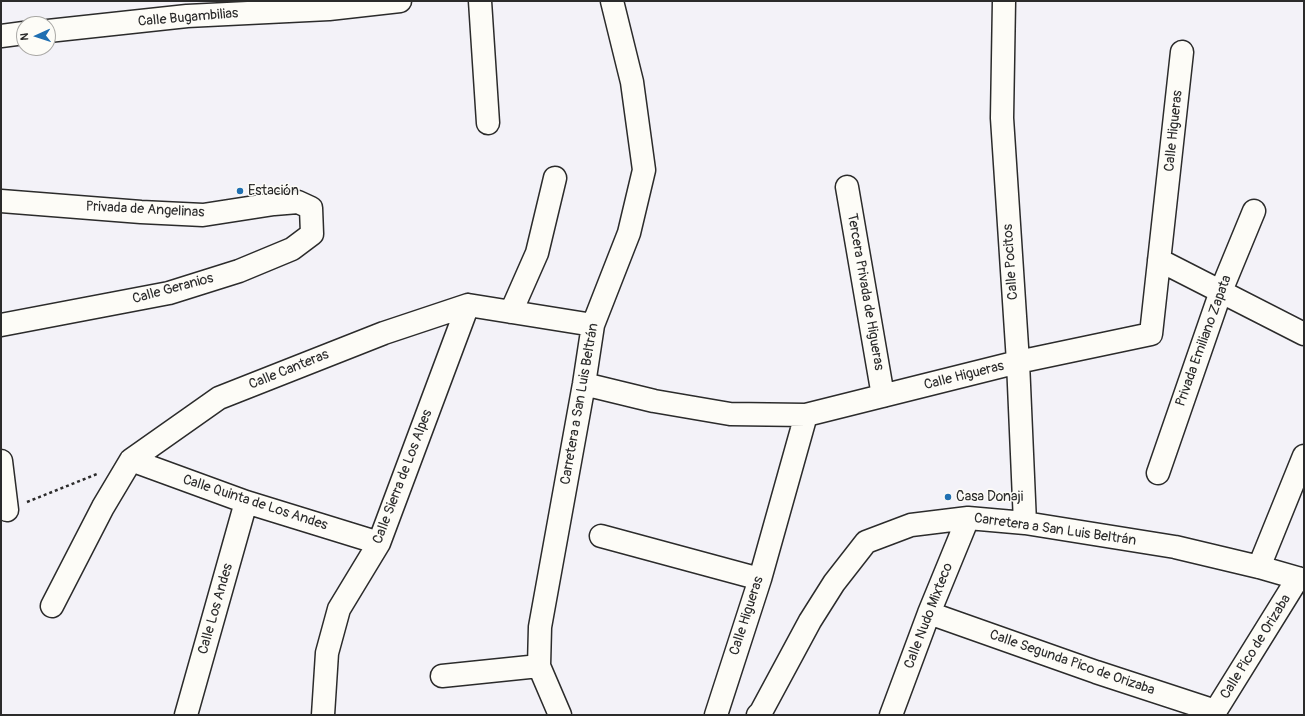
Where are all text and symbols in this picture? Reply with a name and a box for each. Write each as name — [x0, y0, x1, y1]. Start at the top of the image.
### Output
street label: Calle Bugambilias — [137, 5, 239, 31]
north arrow — [16, 16, 56, 56]
text: N — [18, 33, 31, 41]
street label: Calle Higueras — [1161, 89, 1187, 173]
place label: Estación — [248, 183, 299, 199]
marker: Estación — [235, 186, 245, 196]
street label: Privada de Angelinas — [85, 199, 205, 221]
street label: Tercera Privada de Higueras — [843, 212, 887, 372]
street label: Calle Pocitos — [1000, 223, 1022, 301]
street label: Calle Geranios — [131, 270, 215, 308]
street label: Privada Emiliano Zapata — [1172, 273, 1236, 409]
street label: Carretera a San Luis Beltrán — [558, 322, 602, 486]
street label: Calle Canteras — [247, 346, 331, 394]
street label: Calle Higueras — [922, 358, 1006, 394]
street label: Calle Sierra de Los Alpes — [370, 407, 436, 547]
street label: Calle Quinta de Los Andes — [180, 472, 330, 534]
place label: Casa Donaji — [956, 489, 1023, 505]
marker: Casa Donaji — [943, 492, 953, 502]
street label: Carretera a San Luis Beltrán — [973, 510, 1137, 550]
street label: Calle Nudo Mixteco — [901, 561, 957, 671]
street label: Calle Los Andes — [195, 562, 237, 656]
street label: Calle Higueras — [726, 574, 768, 658]
street label: Calle Pico de Orizaba — [1217, 592, 1295, 702]
street label: Calle Segunda Pico de Orizaba — [987, 627, 1157, 699]

